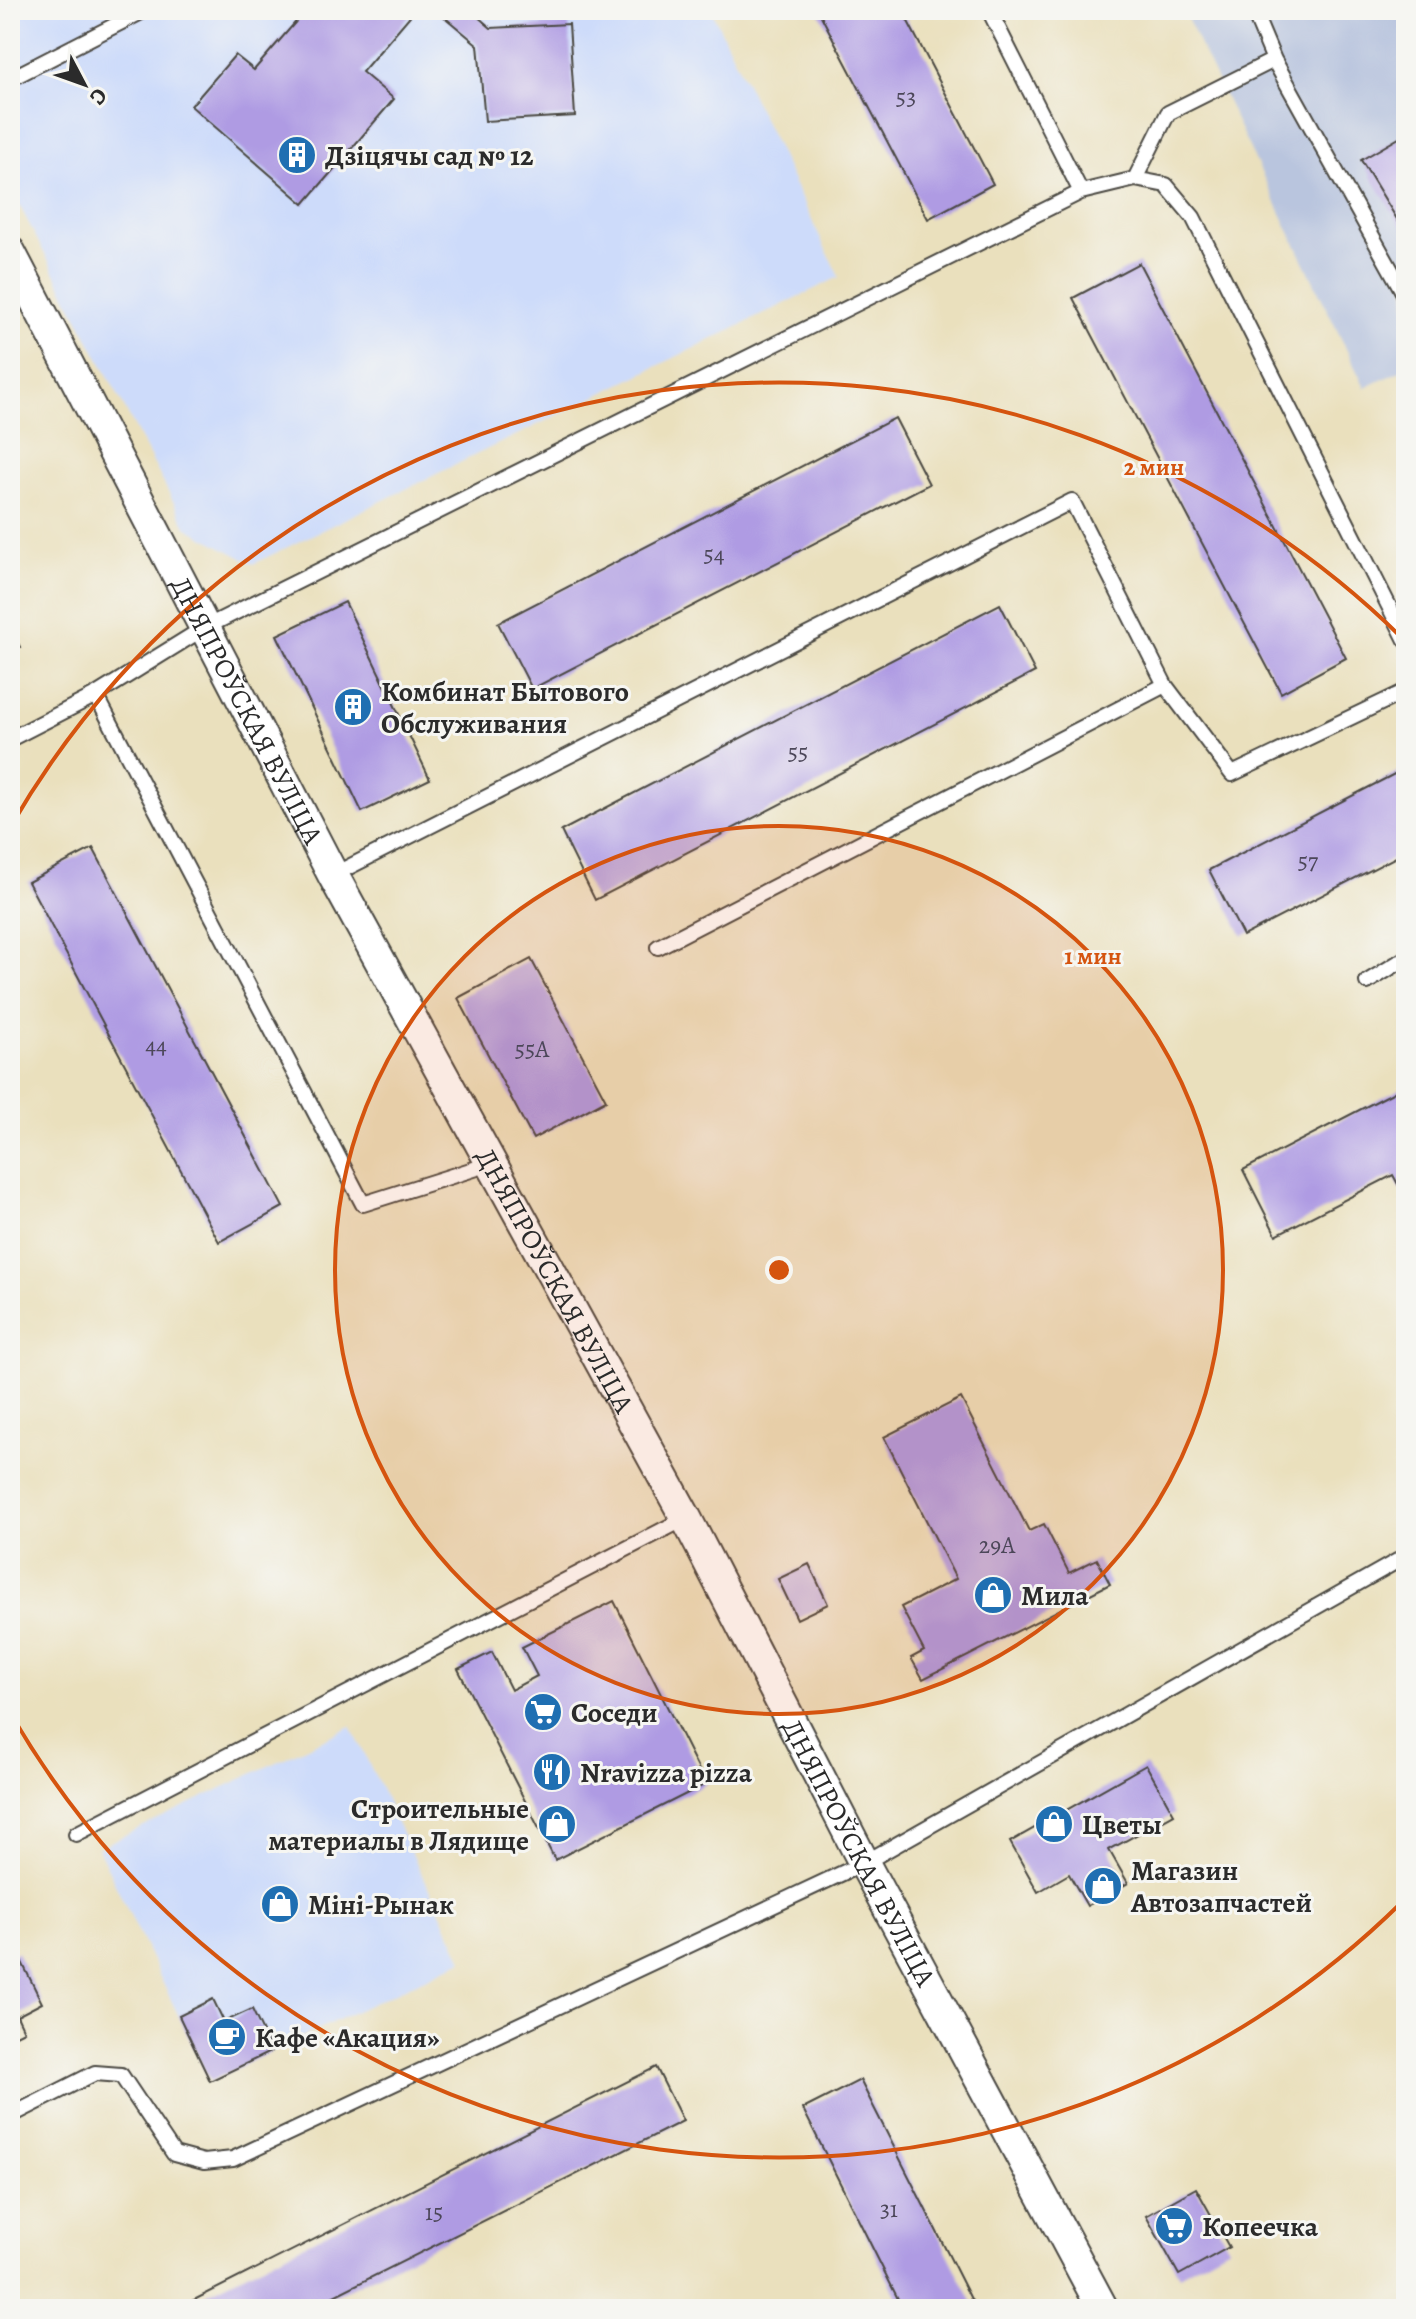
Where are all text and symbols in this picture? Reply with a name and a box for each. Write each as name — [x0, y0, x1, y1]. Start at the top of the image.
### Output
north arrow — [44, 44, 124, 124]
house number: 53 — [896, 81, 916, 113]
text: С — [83, 82, 114, 111]
building icon: Дзіцячы сад № 12 — [276, 134, 318, 176]
place label: Дзіцячы сад № 12 — [325, 137, 534, 175]
text: 2 мин — [1124, 451, 1184, 483]
house number: 54 — [703, 538, 725, 570]
street label: ДНЯПРОЎСКАЯ ВУЛІЦА — [161, 570, 332, 852]
place label: Комбинат Бытового Обслуживания — [381, 673, 629, 743]
building icon: Комбинат Бытового Обслуживания — [332, 686, 374, 728]
house number: 55 — [788, 736, 808, 768]
house number: 57 — [1298, 845, 1319, 877]
text: 1 мин — [1064, 940, 1122, 972]
house number: 44 — [145, 1029, 167, 1061]
house number: 55А — [515, 1033, 550, 1065]
street label: ДНЯПРОЎСКАЯ ВУЛІЦА — [467, 1141, 643, 1420]
centre of rings — [765, 1256, 793, 1284]
house number: 29А — [979, 1529, 1016, 1561]
shop icon: Мила — [972, 1574, 1014, 1616]
place label: Мила — [1021, 1577, 1089, 1615]
supermarket icon: Соседи — [522, 1691, 564, 1733]
place label: Соседи — [571, 1694, 658, 1732]
street label: ДНЯПРОЎСКАЯ ВУЛІЦА — [773, 1713, 945, 1994]
restaurant icon: Nravizza pizza — [531, 1751, 573, 1793]
place label: Nravizza pizza — [580, 1754, 753, 1792]
place label: Строительные материалы в Лядище — [268, 1790, 529, 1860]
shop icon: Строительные материалы в Лядище — [536, 1803, 578, 1845]
shop icon: Цветы — [1033, 1803, 1075, 1845]
place label: Цветы — [1082, 1806, 1162, 1844]
place label: Магазин Автозапчастей — [1130, 1852, 1312, 1922]
shop icon: Магазин Автозапчастей — [1082, 1865, 1124, 1907]
shop icon: Міні-Рынак — [259, 1883, 301, 1925]
place label: Міні-Рынак — [308, 1886, 454, 1924]
cafe icon: Кафе «Акация» — [206, 2016, 248, 2058]
place label: Кафе «Акация» — [255, 2019, 439, 2057]
house number: 31 — [880, 2193, 898, 2225]
house number: 15 — [425, 2196, 443, 2228]
supermarket icon: Копеечка — [1153, 2205, 1195, 2247]
place label: Копеечка — [1202, 2208, 1319, 2246]

